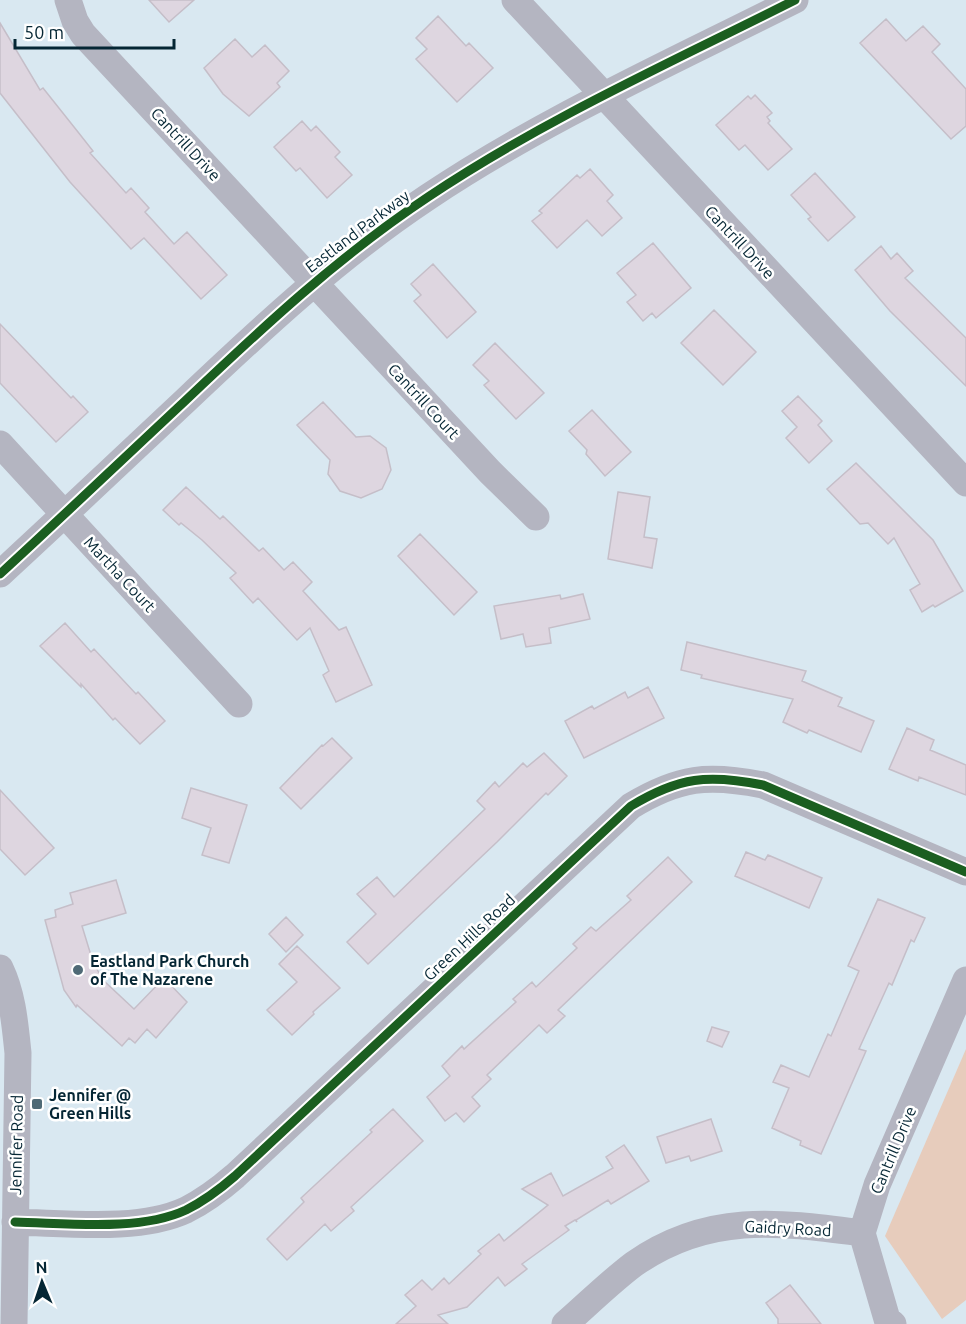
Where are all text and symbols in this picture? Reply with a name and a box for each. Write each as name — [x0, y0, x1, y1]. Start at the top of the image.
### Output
scale bar — [15, 12, 174, 50]
text: 50 m — [24, 22, 64, 42]
street label: Cantrill Drive — [148, 104, 224, 184]
street label: Eastland Parkway — [302, 186, 413, 276]
street label: Cantrill Drive — [702, 202, 778, 282]
street label: Cantrill Court — [385, 360, 464, 443]
street label: Martha Court — [81, 533, 160, 616]
street label: Green Hills Road — [420, 890, 518, 984]
place label: Eastland Park Church of The Nazarene — [90, 952, 249, 988]
marker: Eastland Park Church of The Nazarene — [71, 963, 85, 977]
place label: Jennifer @ Green Hills — [49, 1086, 131, 1122]
street label: Jennifer Road — [6, 1095, 26, 1195]
marker: Jennifer @ Green Hills — [30, 1097, 44, 1111]
street label: Cantrill Drive — [866, 1104, 920, 1196]
street label: Gaidry Road — [744, 1217, 832, 1239]
north arrow — [12, 1252, 72, 1312]
text: N — [35, 1258, 48, 1276]

